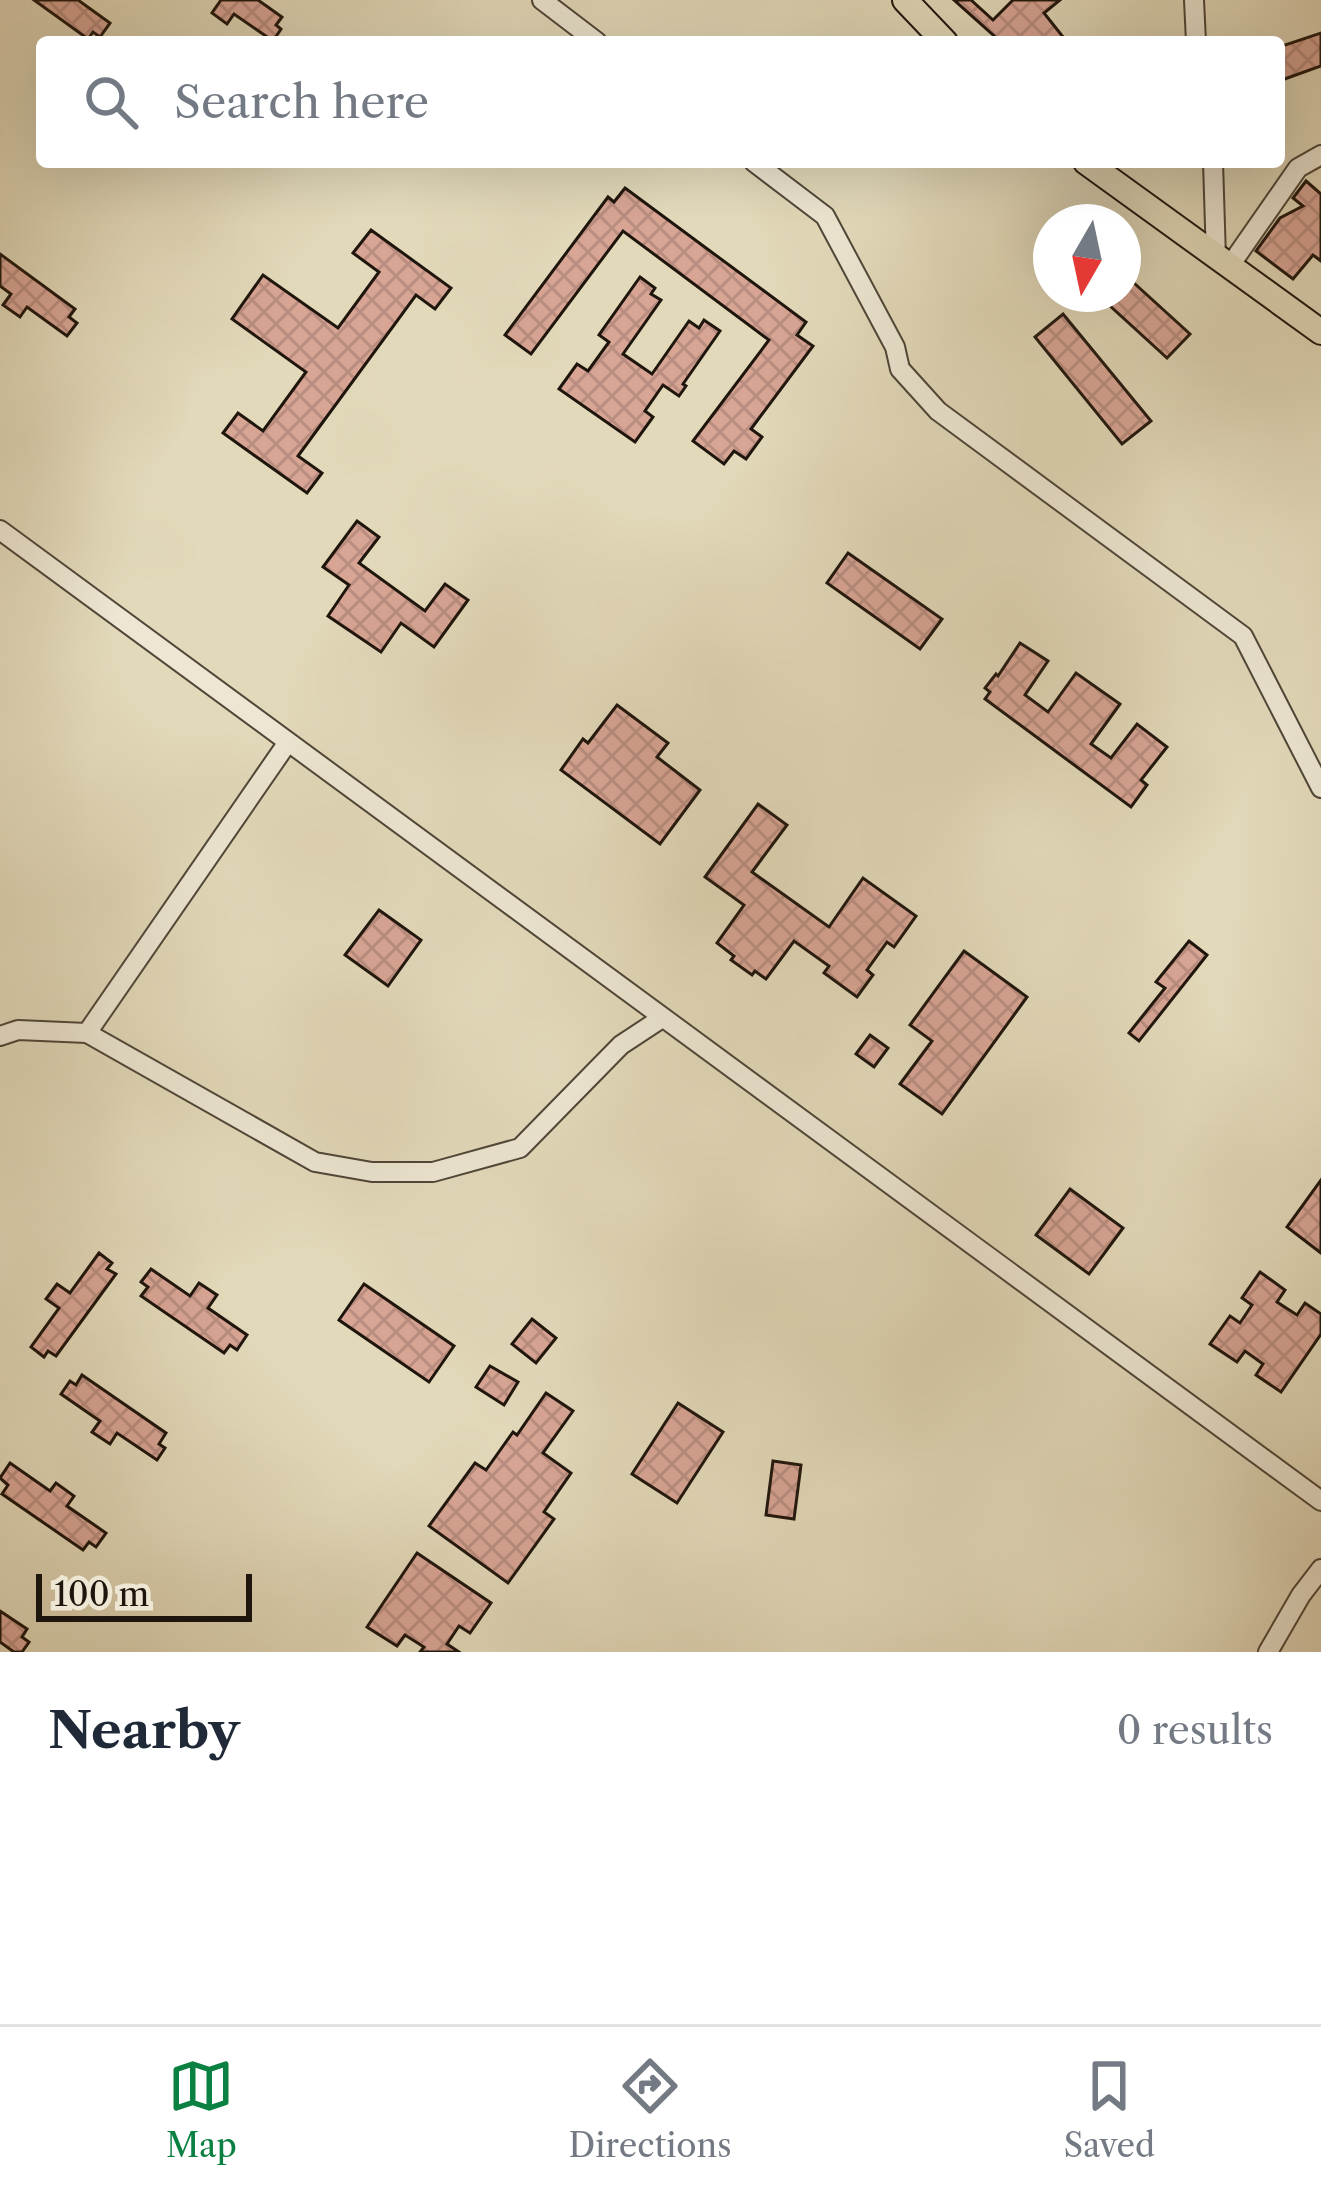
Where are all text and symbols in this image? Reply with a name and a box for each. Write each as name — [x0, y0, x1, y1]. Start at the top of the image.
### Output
search box — [36, 36, 1285, 168]
icon: search — [78, 69, 144, 135]
text: Search here — [174, 74, 429, 130]
north arrow — [1033, 204, 1141, 312]
scale bar — [36, 1568, 252, 1621]
text: 100 m — [54, 1574, 149, 1615]
text: Nearby — [48, 1699, 240, 1761]
text: 0 results — [1117, 1706, 1273, 1754]
tab: Map — [166, 2053, 237, 2166]
tab: Directions — [569, 2053, 732, 2166]
tab: Saved — [1063, 2053, 1155, 2166]

